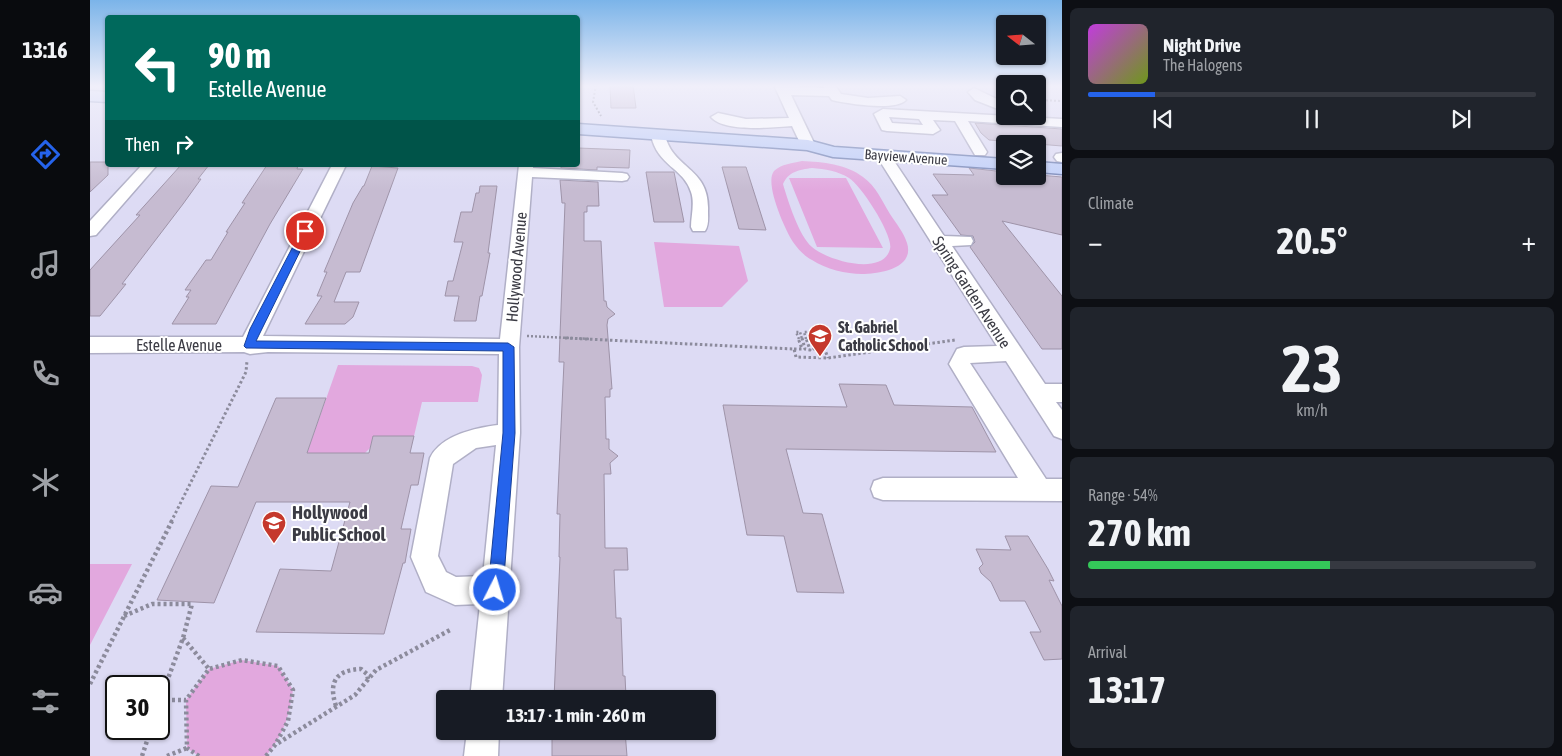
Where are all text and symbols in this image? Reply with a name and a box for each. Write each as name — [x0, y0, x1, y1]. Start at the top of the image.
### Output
north arrow — [996, 15, 1046, 65]
map controls — [996, 15, 1046, 185]
text: Night Drive — [1163, 34, 1241, 56]
icon: left — [125, 35, 190, 100]
text: 90 m — [208, 35, 271, 75]
text: 13:16 — [22, 37, 68, 63]
text: The Halogens — [1163, 56, 1243, 74]
button: search — [996, 75, 1046, 125]
text: Estelle Avenue — [208, 76, 327, 102]
icon: previous — [1149, 105, 1177, 133]
icon: pause — [1298, 105, 1326, 133]
icon: next — [1447, 105, 1475, 133]
icon: right — [170, 130, 198, 158]
text: Then — [125, 133, 160, 155]
button: layers — [996, 135, 1046, 185]
icon: directions — [28, 137, 63, 172]
street label: Bayview Avenue — [864, 146, 948, 168]
text: Climate — [1088, 194, 1134, 212]
pin — [284, 210, 326, 252]
street label: Hollywood Avenue — [502, 211, 531, 323]
icon: arrive — [291, 217, 319, 245]
text: 20.5° — [1277, 219, 1347, 262]
text: − — [1088, 225, 1103, 257]
text: + — [1521, 225, 1536, 257]
street label: Spring Garden Avenue — [928, 233, 1015, 352]
icon: music — [28, 247, 63, 282]
place label: St. Gabriel Catholic School — [838, 318, 929, 354]
school or university icon: St. Gabriel Catholic School — [807, 323, 833, 357]
text: 23 — [1281, 331, 1343, 406]
street label: Estelle Avenue — [136, 336, 222, 354]
icon: phone — [28, 356, 63, 391]
text: km/h — [1296, 401, 1328, 419]
icon: climate — [28, 465, 63, 500]
text: Range · 54% — [1088, 486, 1158, 504]
place label: Hollywood Public School — [292, 501, 387, 545]
school or university icon: Hollywood Public School — [261, 510, 287, 544]
text: 270 km — [1088, 511, 1191, 554]
position arrow — [468, 563, 520, 615]
icon: car — [28, 575, 63, 610]
text: Arrival — [1088, 643, 1127, 661]
text: 13:17 — [1088, 668, 1166, 711]
speed limit sign: 30 — [105, 675, 170, 740]
icon: filters — [28, 684, 63, 719]
text: 13:17 · 1 min · 260 m — [506, 704, 646, 726]

